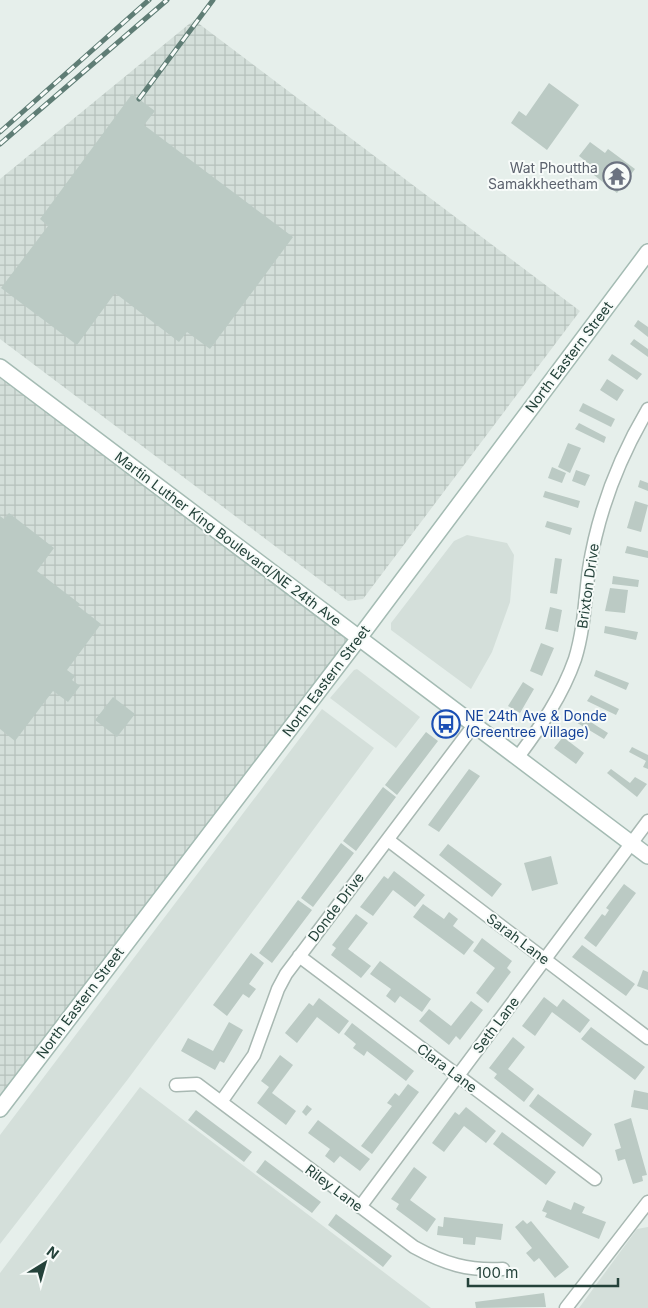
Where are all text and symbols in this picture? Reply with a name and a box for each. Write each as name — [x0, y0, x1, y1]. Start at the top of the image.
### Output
place label: Wat Phouttha Samakkheetham — [488, 159, 598, 192]
temple icon: Wat Phouttha Samakkheetham — [602, 161, 632, 191]
street label: North Eastern Street — [521, 297, 616, 416]
street label: Martin Luther King Boulevard/NE 24th Ave — [112, 448, 345, 629]
street label: Brixton Drive — [573, 542, 602, 630]
street label: North Eastern Street — [278, 621, 373, 740]
place label: NE 24th Ave & Donde (Greentree Village) — [465, 707, 607, 740]
bus stop icon: NE 24th Ave & Donde (Greentree Village) — [431, 709, 461, 739]
street label: Donde Drive — [304, 869, 367, 945]
street label: Sarah Lane — [483, 909, 553, 968]
street label: North Eastern Street — [32, 943, 127, 1062]
street label: Seth Lane — [469, 993, 522, 1056]
street label: Clara Lane — [414, 1040, 481, 1096]
street label: Riley Lane — [302, 1160, 366, 1215]
north arrow — [20, 1238, 70, 1288]
text: N — [44, 1242, 63, 1262]
scale bar — [468, 1256, 618, 1288]
text: 100 m — [476, 1263, 518, 1282]

